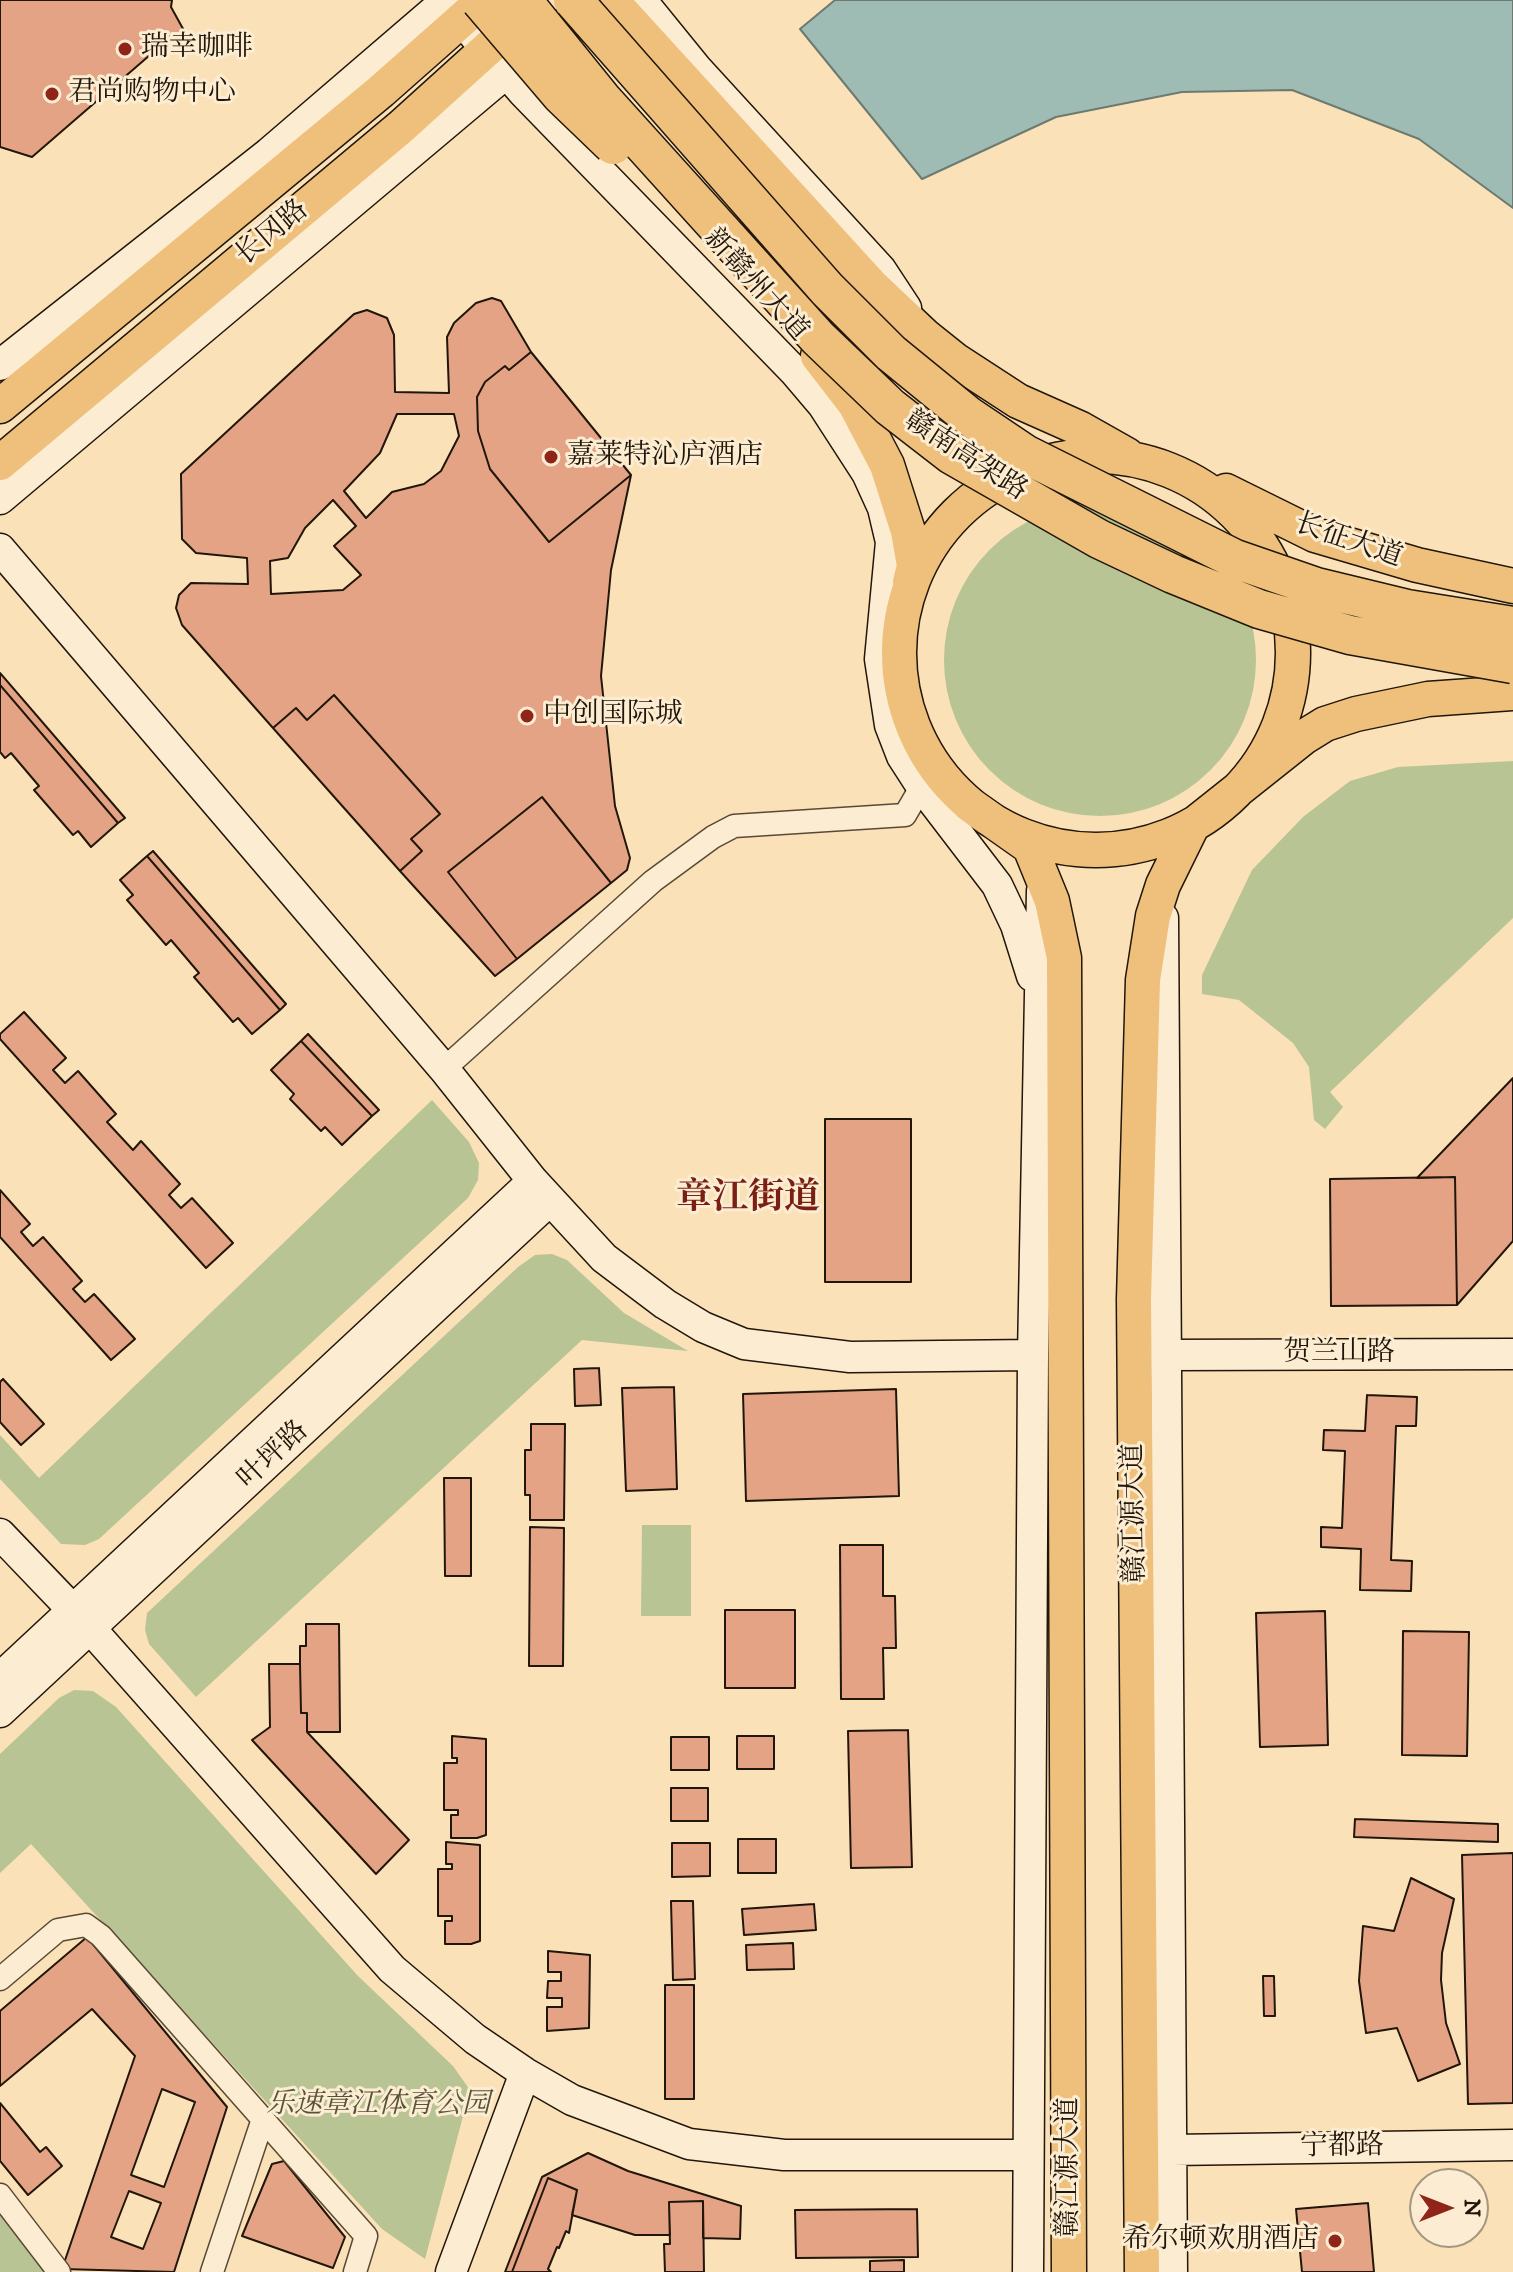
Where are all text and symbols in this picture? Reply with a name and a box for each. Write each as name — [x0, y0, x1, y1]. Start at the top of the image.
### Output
place label: 瑞幸咖啡 — [141, 32, 253, 66]
marker: 瑞幸咖啡 — [116, 40, 134, 58]
place label: 君尚购物中心 — [68, 77, 236, 111]
marker: 君尚购物中心 — [43, 85, 61, 103]
street label: 长冈路 — [230, 194, 316, 274]
street label: 新赣州大道 — [696, 223, 814, 349]
street label: 赣南高架路 — [897, 405, 1033, 509]
place label: 嘉莱特沁庐酒店 — [567, 440, 763, 474]
marker: 嘉莱特沁庐酒店 — [542, 448, 560, 466]
street label: 长征大道 — [1290, 508, 1406, 576]
place label: 中创国际城 — [543, 699, 683, 733]
marker: 中创国际城 — [518, 707, 536, 725]
district label: 章江街道 — [676, 1179, 820, 1223]
street label: 贺兰山路 — [1283, 1337, 1395, 1371]
street label: 叶坪路 — [232, 1415, 316, 1497]
street label: 赣江源大道 — [1118, 1443, 1154, 1583]
park label: 乐速章江体育公园 — [266, 2089, 490, 2123]
street label: 赣江源大道 — [1053, 2097, 1087, 2237]
street label: 宁都路 — [1300, 2130, 1384, 2166]
north arrow — [1409, 2168, 1489, 2248]
text: N — [1458, 2199, 1485, 2217]
place label: 希尔顿欢朋酒店 — [1123, 2224, 1319, 2258]
marker: 希尔顿欢朋酒店 — [1326, 2232, 1344, 2250]

